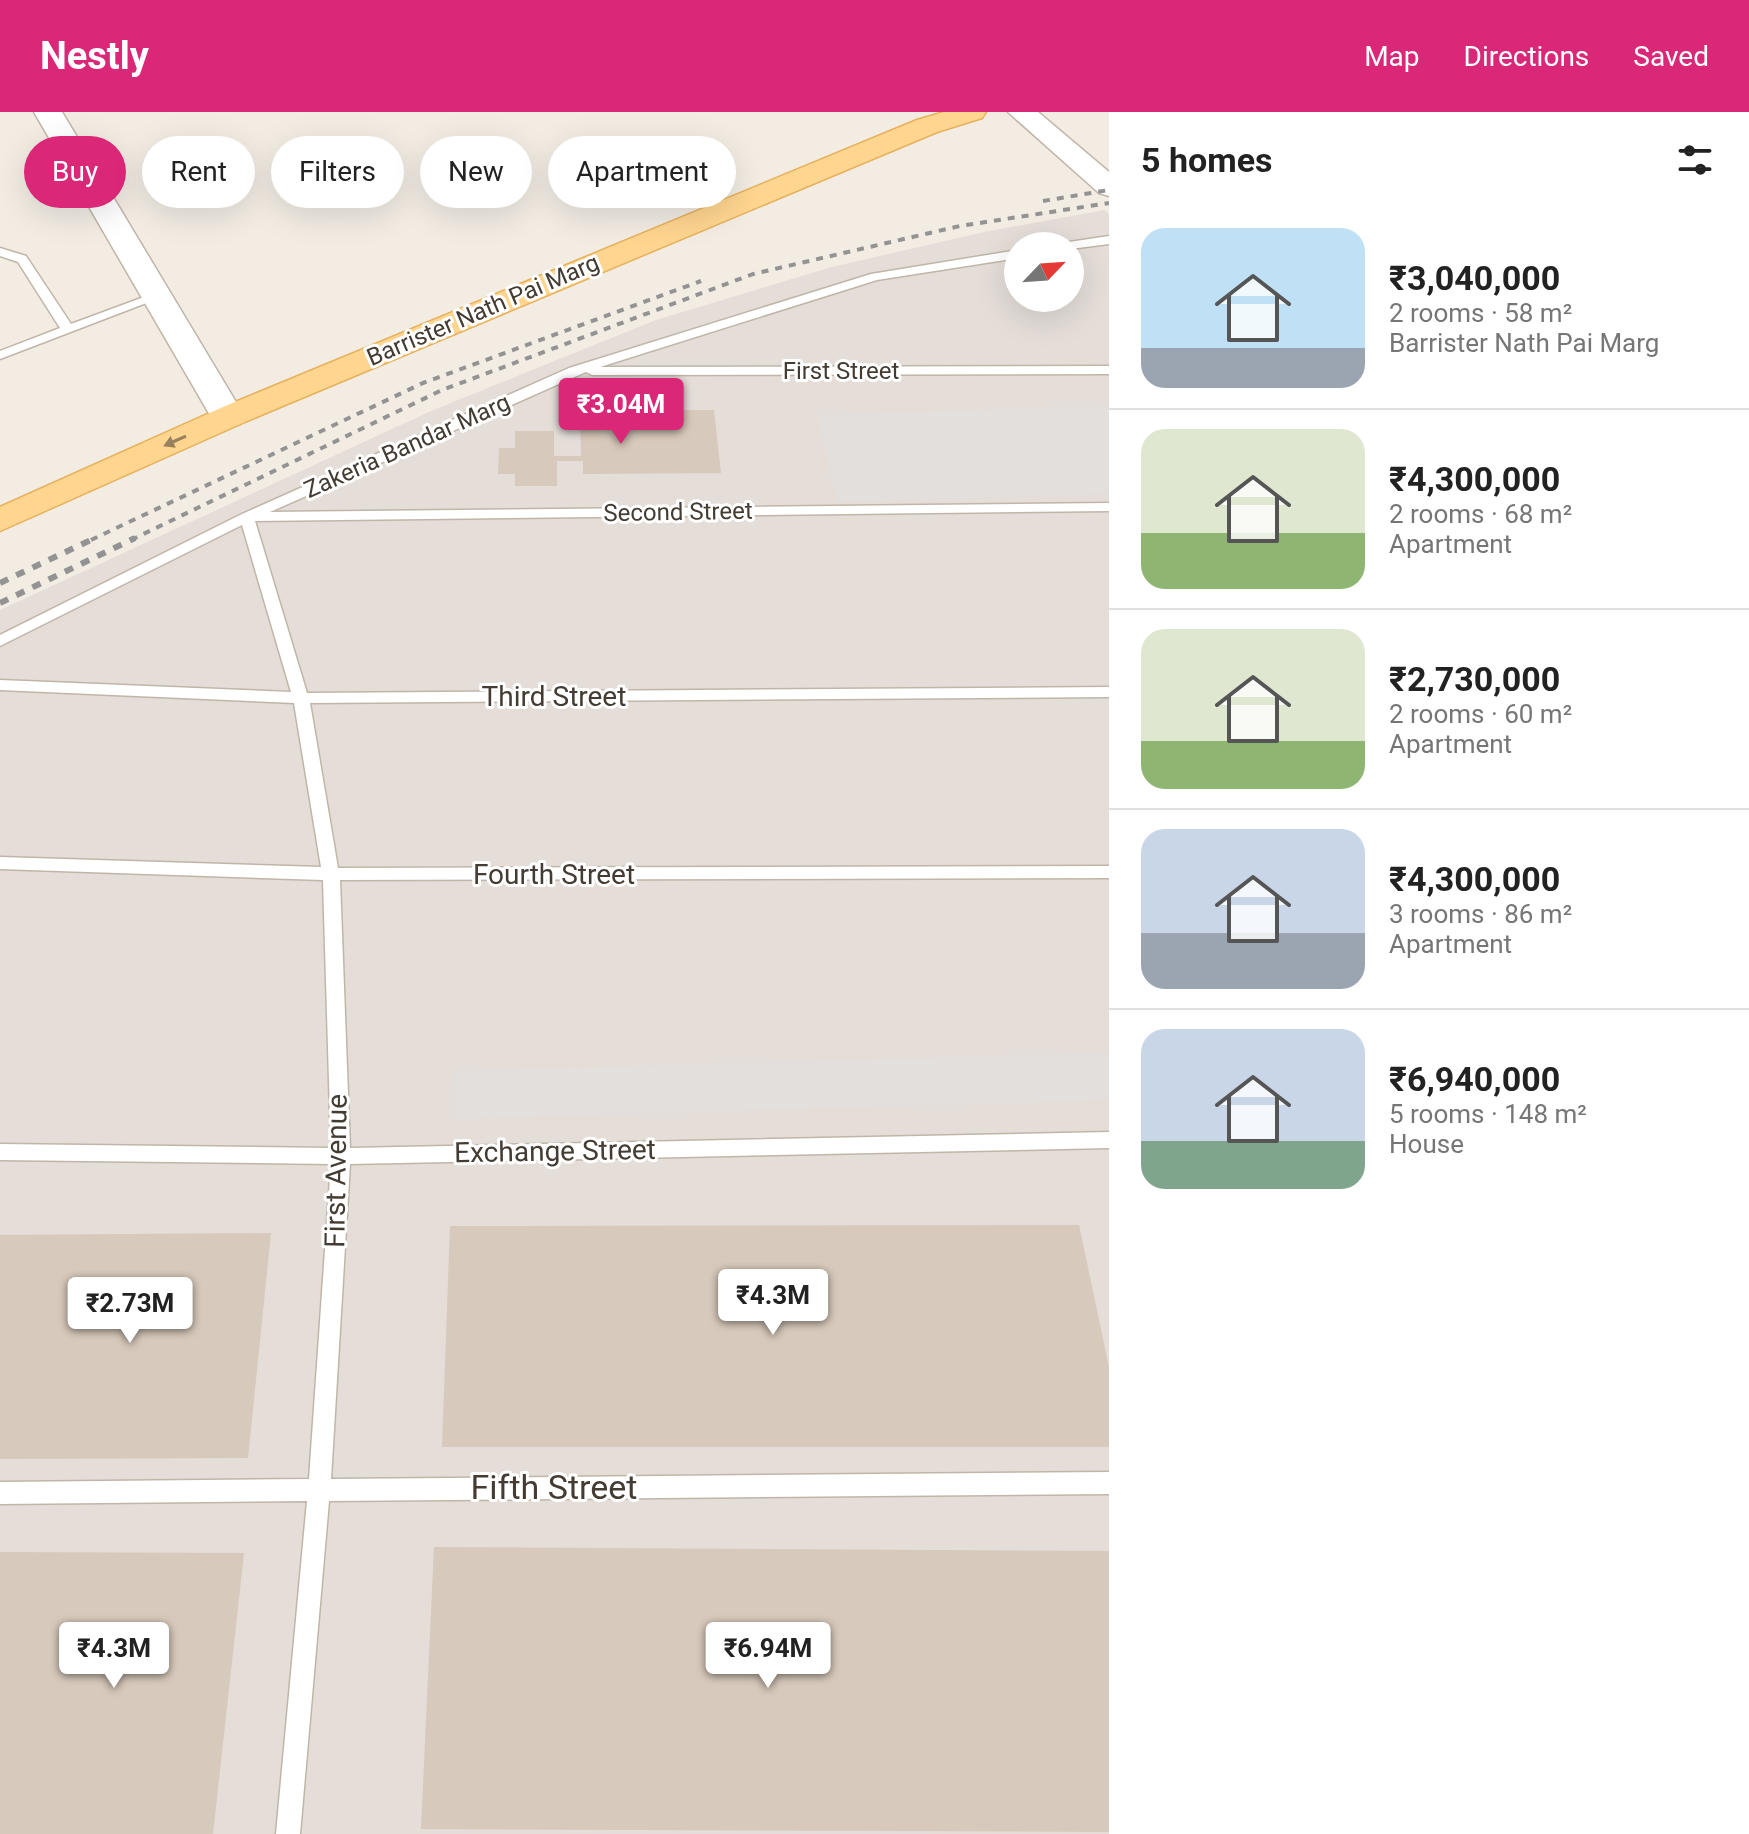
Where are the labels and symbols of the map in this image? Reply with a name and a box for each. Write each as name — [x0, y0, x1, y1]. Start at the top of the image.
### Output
north arrow — [1004, 232, 1084, 312]
street label: Barrister Nath Pai Marg — [363, 248, 603, 372]
street label: First Street — [783, 357, 900, 385]
pin: ₹3.04M — [556, 378, 686, 446]
street label: Zakeria Bandar Marg — [300, 388, 514, 504]
one-way arrow — [164, 434, 187, 448]
street label: Second Street — [603, 497, 753, 527]
street label: Third Street — [482, 680, 626, 713]
street label: Fourth Street — [473, 858, 635, 891]
street label: First Avenue — [318, 1094, 354, 1248]
street label: Exchange Street — [454, 1133, 656, 1169]
pin: ₹4.3M — [717, 1269, 829, 1337]
pin: ₹2.73M — [65, 1277, 195, 1345]
street label: Fifth Street — [471, 1467, 637, 1507]
pin: ₹4.3M — [58, 1622, 170, 1690]
pin: ₹6.94M — [703, 1622, 833, 1690]

